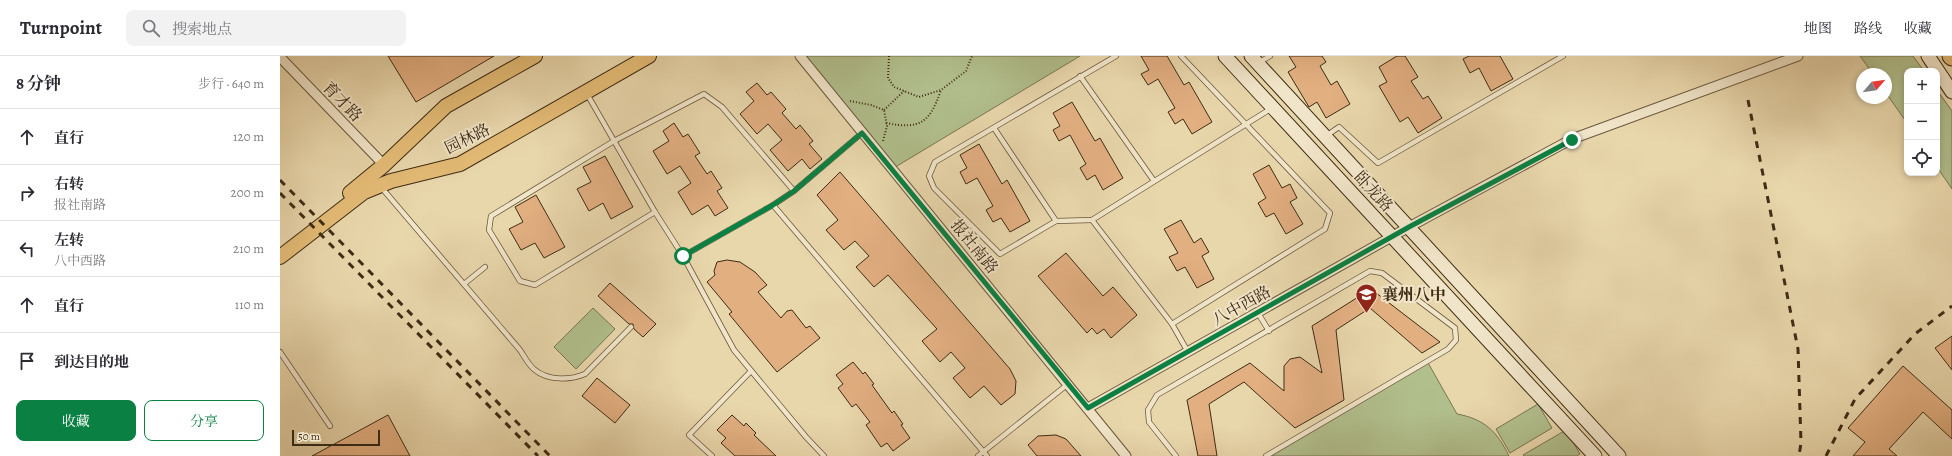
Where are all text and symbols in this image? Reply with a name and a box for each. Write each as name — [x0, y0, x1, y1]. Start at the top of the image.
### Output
search box — [126, 10, 406, 46]
text: Turnpoint — [20, 15, 102, 41]
icon: search — [140, 17, 162, 39]
text: 搜索地点 — [172, 19, 232, 39]
text: 地图 — [1804, 19, 1832, 38]
text: 路线 — [1854, 19, 1882, 38]
text: 收藏 — [1904, 19, 1932, 38]
north arrow — [1856, 68, 1892, 104]
map controls — [1904, 68, 1940, 176]
button: + — [1904, 68, 1940, 104]
text: 8 分钟 — [16, 72, 61, 95]
text: 步行 · 640 m — [198, 75, 264, 92]
street label: 育才路 — [318, 77, 367, 127]
button: − — [1904, 104, 1940, 140]
street label: 园林路 — [441, 118, 494, 159]
icon: ahead — [16, 126, 38, 148]
text: 直行 — [54, 128, 84, 148]
text: 120 m — [233, 128, 264, 145]
route end — [1563, 131, 1581, 149]
button: locate — [1904, 140, 1940, 176]
street label: 卧龙路 — [1349, 167, 1398, 217]
text: 右转 — [54, 174, 84, 194]
icon: right — [16, 182, 38, 204]
text: 200 m — [231, 184, 264, 201]
text: 报社南路 — [54, 196, 106, 213]
street label: 报社南路 — [946, 215, 1003, 278]
text: 左转 — [54, 230, 84, 250]
icon: left — [16, 238, 38, 260]
text: 210 m — [233, 240, 264, 257]
route start — [674, 247, 692, 265]
text: 八中西路 — [54, 252, 106, 269]
street label: 八中西路 — [1208, 281, 1275, 331]
school or university icon: 襄州八中 — [1354, 281, 1380, 314]
place label: 襄州八中 — [1382, 284, 1446, 306]
icon: ahead — [16, 294, 38, 316]
text: 直行 — [54, 296, 84, 316]
text: 110 m — [235, 296, 264, 313]
icon: arrive — [16, 350, 38, 372]
text: 到达目的地 — [54, 352, 129, 372]
button: 收藏 — [16, 400, 136, 441]
button: 分享 — [144, 400, 264, 441]
scale bar — [292, 428, 380, 447]
text: 50 m — [298, 429, 320, 444]

